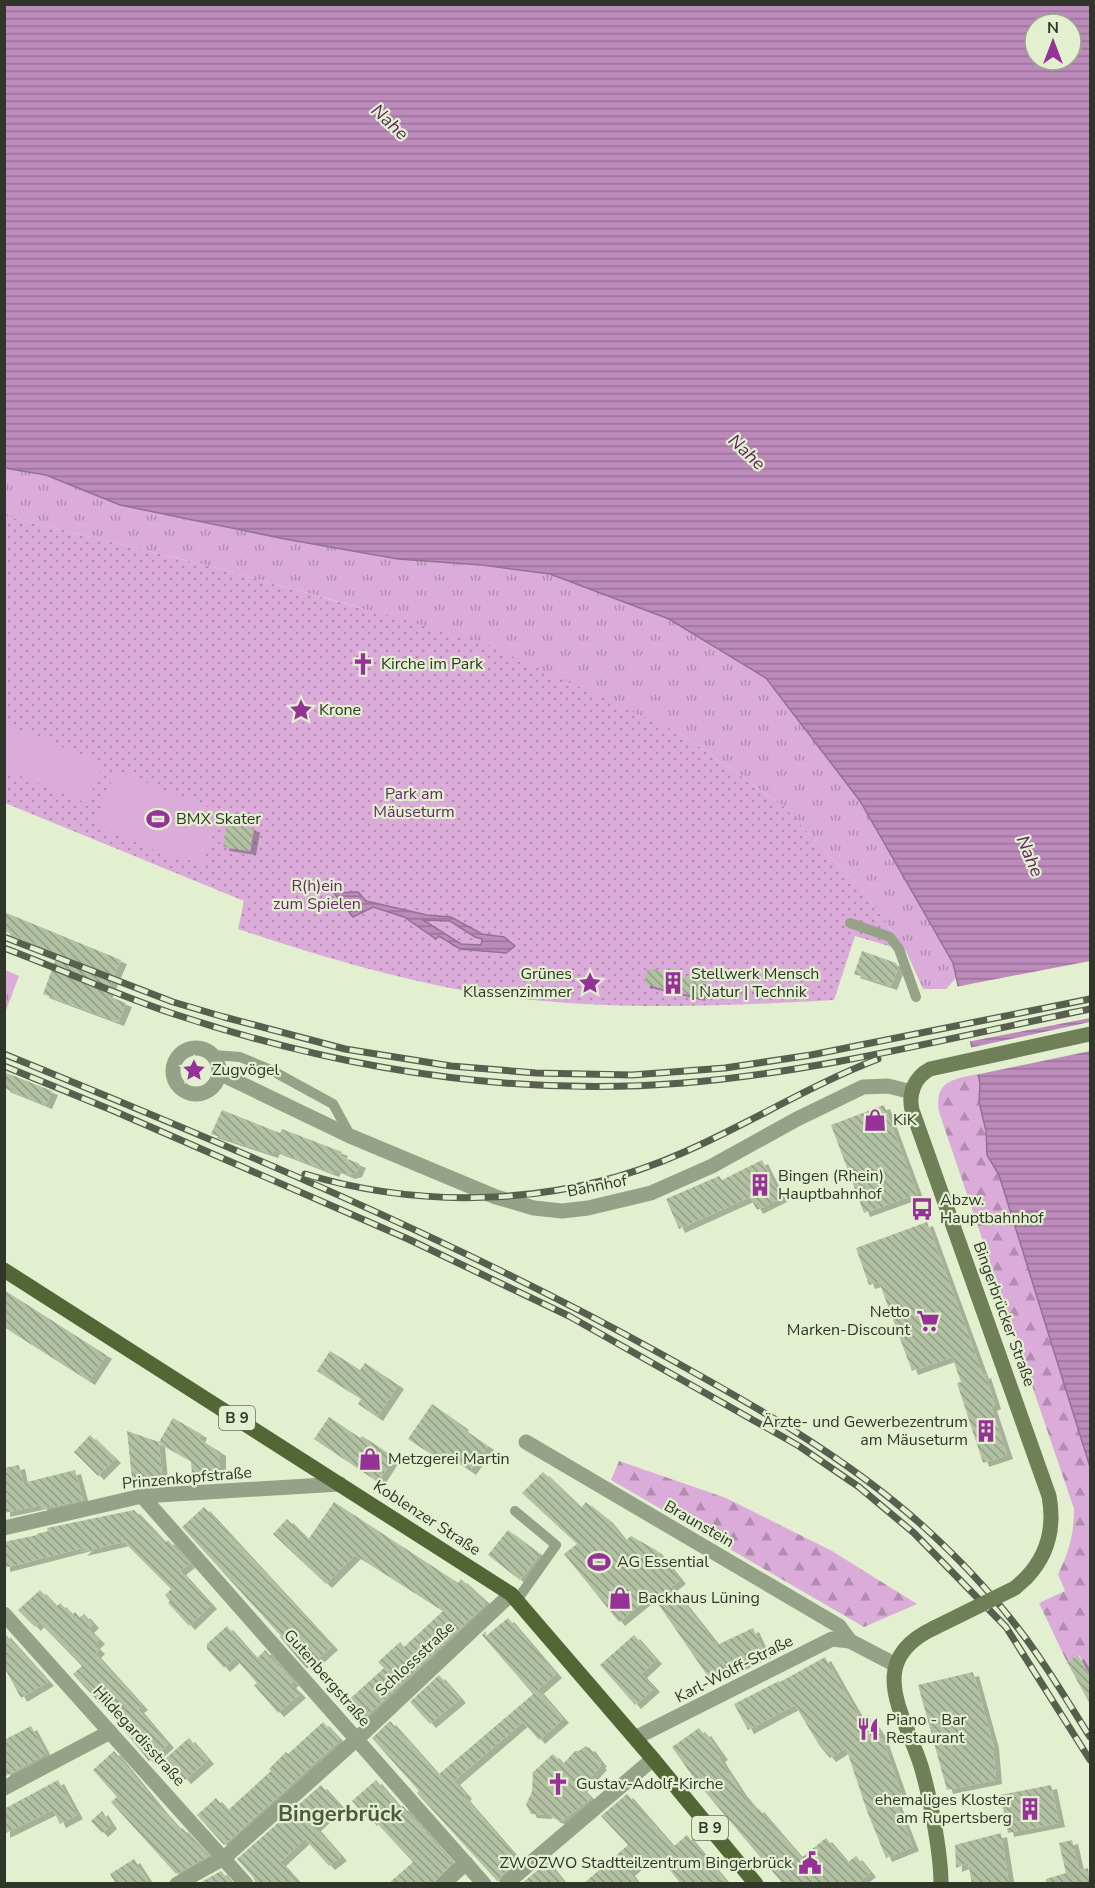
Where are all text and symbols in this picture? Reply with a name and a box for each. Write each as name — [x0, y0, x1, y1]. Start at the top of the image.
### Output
north arrow — [1023, 12, 1083, 72]
text: N — [1047, 17, 1059, 39]
water label: Nahe — [366, 99, 414, 146]
water label: Nahe — [723, 429, 771, 476]
church icon: Kirche im Park — [350, 651, 376, 677]
place label: Kirche im Park — [381, 653, 484, 675]
place icon: Krone — [288, 697, 314, 723]
place label: Krone — [319, 699, 361, 721]
park label: Park am Mäuseturm — [373, 783, 455, 823]
sports icon: BMX Skater — [145, 806, 171, 832]
place label: BMX Skater — [176, 808, 261, 830]
water label: Nahe — [1011, 832, 1050, 881]
park label: R(h)ein zum Spielen — [273, 875, 361, 915]
place label: Grünes Klassenzimmer — [463, 963, 572, 1003]
place label: Stellwerk Mensch | Natur | Technik — [691, 963, 819, 1003]
place icon: Grünes Klassenzimmer — [577, 970, 603, 996]
building icon: Stellwerk Mensch | Natur | Technik — [660, 970, 686, 996]
place icon: Zugvögel — [181, 1057, 207, 1083]
place label: Zugvögel — [212, 1059, 280, 1081]
shop icon: KiK — [862, 1107, 888, 1133]
place label: KiK — [893, 1109, 918, 1131]
place label: Bingen (Rhein) Hauptbahnhof — [778, 1165, 884, 1205]
street label: Bahnhof — [565, 1169, 630, 1203]
building icon: Bingen (Rhein) Hauptbahnhof — [747, 1172, 773, 1198]
place label: Abzw. Hauptbahnhof — [940, 1189, 1044, 1229]
bus stop icon: Abzw. Hauptbahnhof — [909, 1196, 935, 1222]
street label: Bingerbrücker Straße — [968, 1238, 1040, 1390]
place label: Netto Marken-Discount — [787, 1301, 910, 1341]
supermarket icon: Netto Marken-Discount — [915, 1308, 941, 1334]
road number: B 9 — [219, 1406, 255, 1430]
place label: Ärzte- und Gewerbezentrum am Mäuseturm — [762, 1411, 968, 1451]
building icon: Ärzte- und Gewerbezentrum am Mäuseturm — [973, 1418, 999, 1444]
shop icon: Metzgerei Martin — [357, 1446, 383, 1472]
place label: Metzgerei Martin — [388, 1448, 510, 1470]
street label: Prinzenkopfstraße — [121, 1461, 253, 1495]
street label: Koblenzer Straße — [369, 1475, 485, 1561]
street label: Braunstein — [660, 1495, 738, 1553]
sports icon: AG Essential — [586, 1549, 612, 1575]
place label: AG Essential — [617, 1551, 709, 1573]
shop icon: Backhaus Lüning — [607, 1585, 633, 1611]
place label: Backhaus Lüning — [638, 1587, 760, 1609]
street label: Schlossstraße — [371, 1617, 459, 1701]
street label: Gutenbergstraße — [279, 1625, 375, 1731]
street label: Karl-Wolff-Straße — [671, 1630, 797, 1708]
street label: Hildegardisstraße — [88, 1681, 190, 1791]
place label: Piano - Bar Restaurant — [886, 1709, 967, 1749]
restaurant icon: Piano - Bar Restaurant — [855, 1716, 881, 1742]
church icon: Gustav-Adolf-Kirche — [545, 1771, 571, 1797]
place label: Gustav-Adolf-Kirche — [576, 1773, 723, 1795]
place label: ehemaliges Kloster am Rupertsberg — [875, 1789, 1012, 1829]
building icon: ehemaliges Kloster am Rupertsberg — [1017, 1796, 1043, 1822]
district label: Bingerbrück — [278, 1799, 403, 1829]
road number: B 9 — [692, 1816, 728, 1840]
public building icon: ZWOZWO Stadtteilzentrum Bingerbrück — [797, 1850, 823, 1876]
place label: ZWOZWO Stadtteilzentrum Bingerbrück — [500, 1852, 793, 1874]

